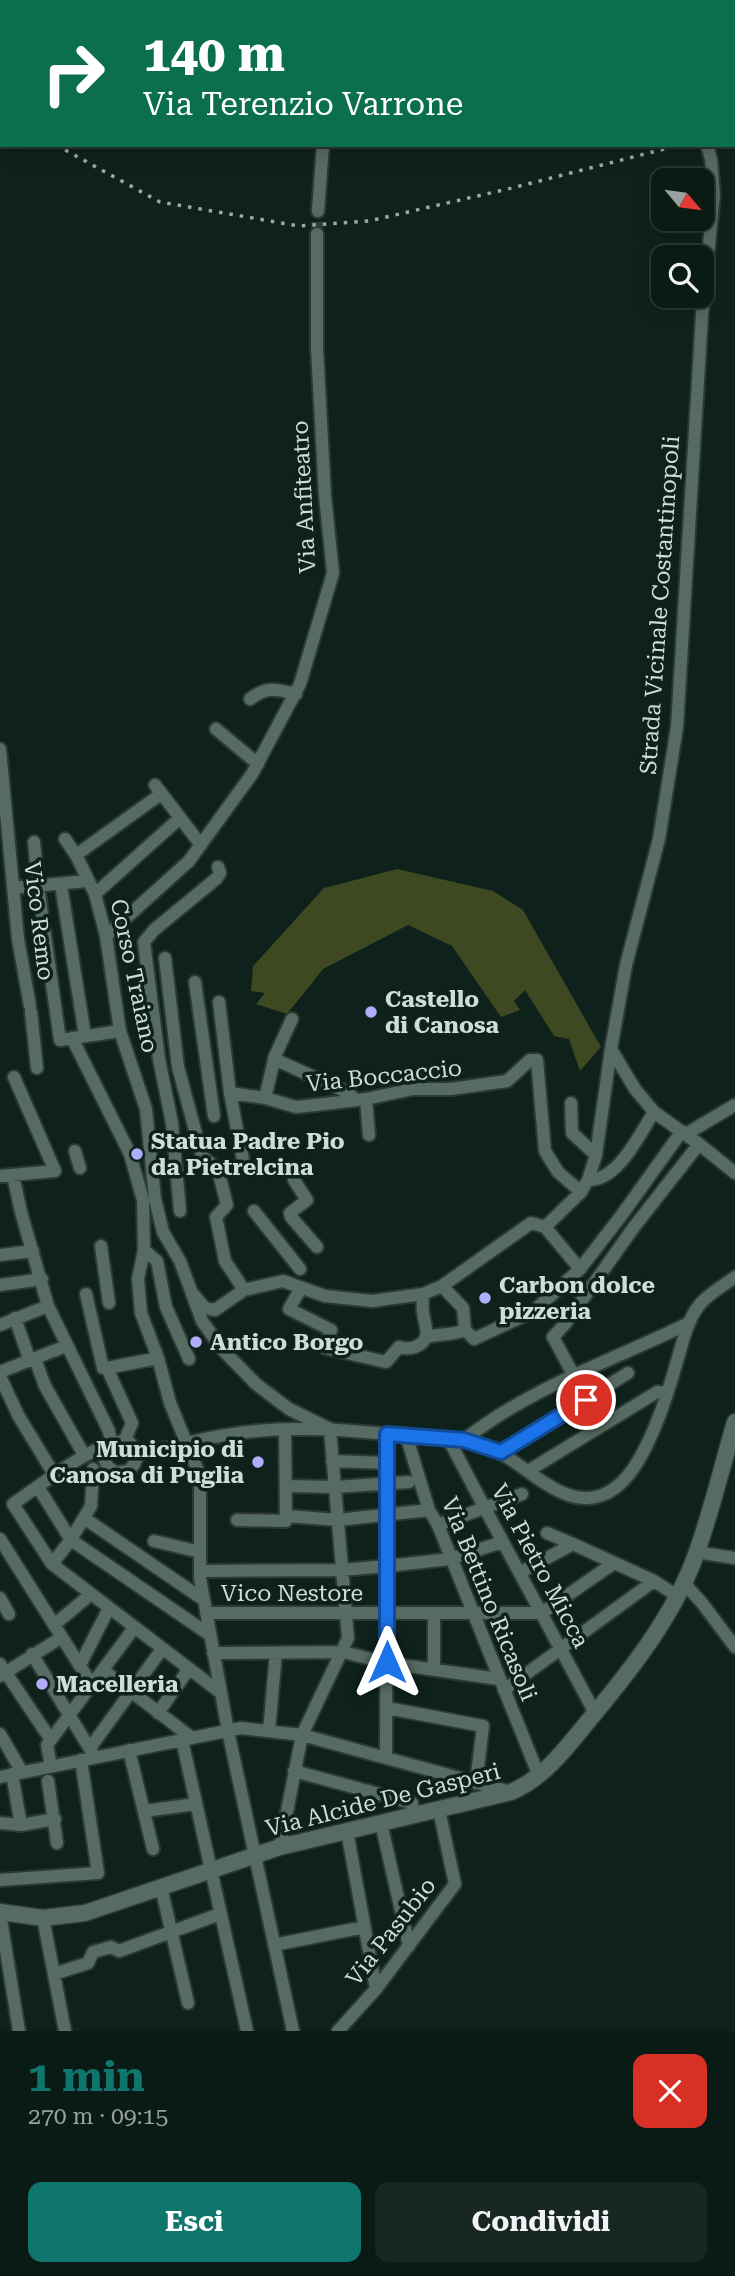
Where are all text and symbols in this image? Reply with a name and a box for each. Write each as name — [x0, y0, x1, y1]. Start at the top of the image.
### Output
text: 140 m — [143, 26, 285, 83]
icon: right — [28, 28, 119, 119]
text: Via Terenzio Varrone — [143, 85, 463, 123]
north arrow — [651, 168, 714, 231]
map controls — [651, 168, 714, 308]
button: search — [651, 245, 714, 308]
street label: Via Anfiteatro — [287, 420, 321, 574]
street label: Strada Vicinale Costantinopoli — [635, 435, 685, 775]
street label: Vico Remo — [18, 860, 60, 982]
street label: Corso Traiano — [105, 897, 163, 1055]
place label: Castello di Canosa — [385, 986, 500, 1039]
marker: Castello di Canosa — [363, 1004, 379, 1020]
street label: Via Boccaccio — [305, 1054, 463, 1098]
place label: Statua Padre Pio da Pietrelcina — [151, 1128, 345, 1181]
marker: Statua Padre Pio da Pietrelcina — [129, 1146, 145, 1162]
place label: Carbon dolce pizzeria — [499, 1272, 655, 1325]
marker: Carbon dolce pizzeria — [477, 1290, 493, 1306]
place label: Antico Borgo — [210, 1329, 363, 1356]
marker: Antico Borgo — [188, 1334, 204, 1350]
pin — [556, 1370, 616, 1430]
icon: arrive — [567, 1381, 605, 1419]
place label: Municipio di Canosa di Puglia — [50, 1436, 244, 1489]
marker: Municipio di Canosa di Puglia — [250, 1454, 266, 1470]
street label: Via Pietro Micca — [485, 1479, 595, 1653]
street label: Via Bettino Ricasoli — [436, 1493, 542, 1705]
street label: Vico Nestore — [221, 1580, 363, 1607]
position arrow — [350, 1625, 424, 1699]
place label: Macelleria — [56, 1671, 179, 1698]
marker: Macelleria — [34, 1676, 50, 1692]
street label: Via Alcide De Gasperi — [263, 1758, 503, 1842]
street label: Via Pasubio — [340, 1873, 442, 1991]
text: 1 min — [28, 2052, 145, 2101]
button: close — [633, 2054, 707, 2128]
text: 270 m · 09:15 — [28, 2103, 168, 2130]
button: Esci — [28, 2182, 361, 2262]
button: Condividi — [375, 2182, 707, 2262]

